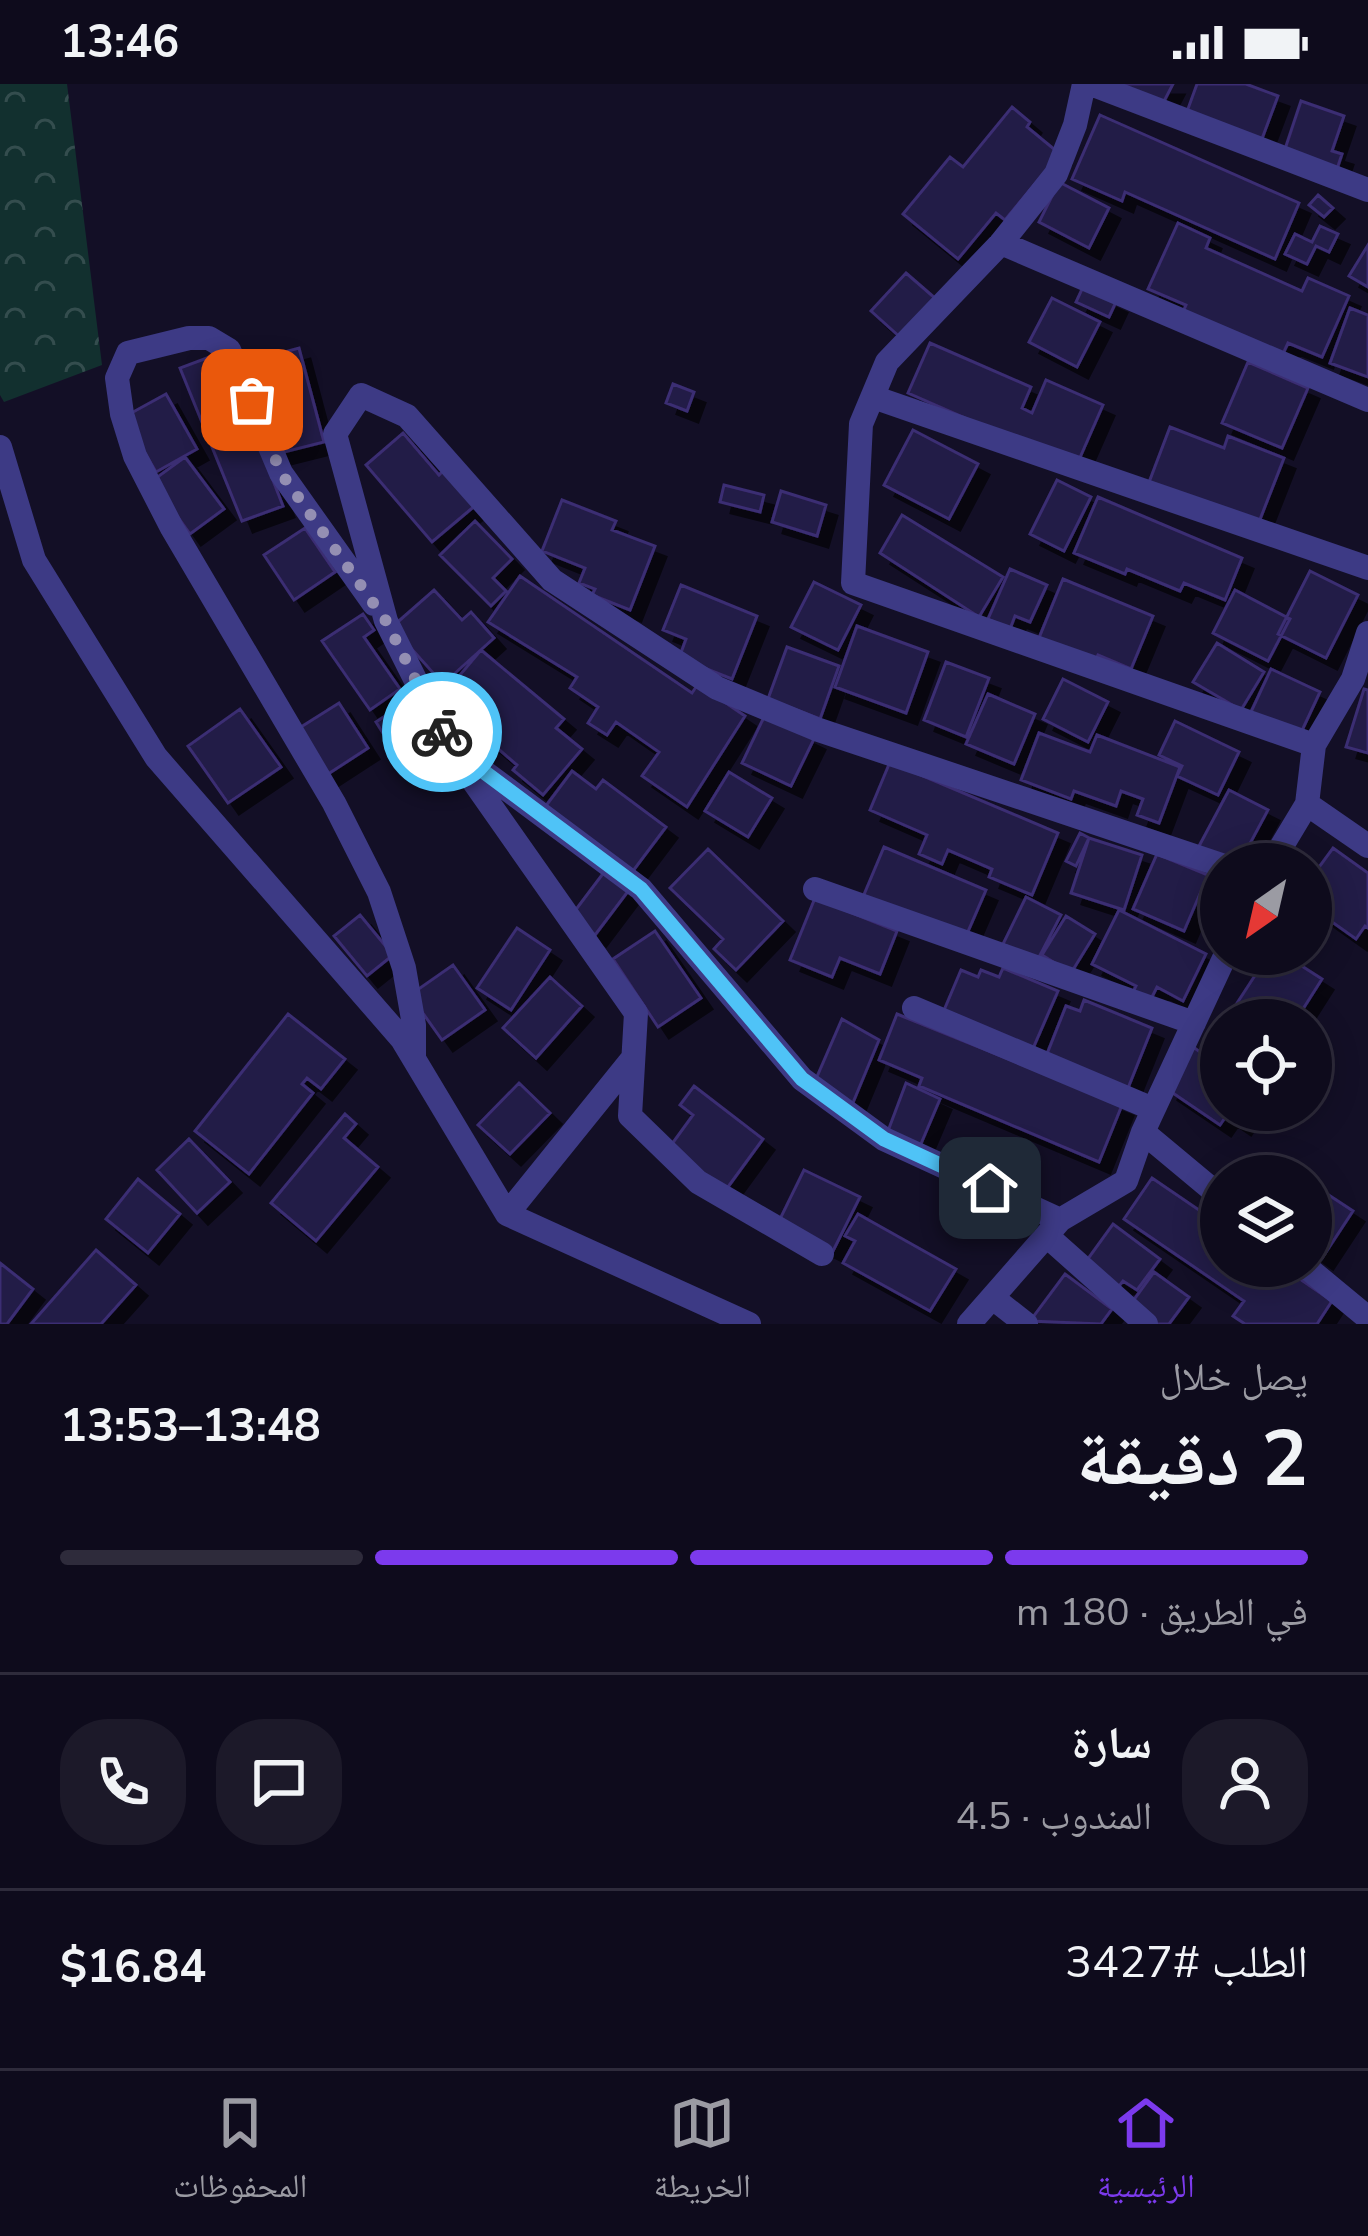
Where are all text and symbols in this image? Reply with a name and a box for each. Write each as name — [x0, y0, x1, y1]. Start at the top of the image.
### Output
text: 13:46 — [60, 12, 179, 73]
pin — [201, 349, 303, 451]
icon: bag — [219, 367, 285, 433]
courier — [382, 672, 502, 792]
icon: bike — [409, 699, 475, 765]
north arrow — [1200, 843, 1332, 975]
map controls — [1200, 843, 1332, 1287]
button: locate — [1200, 999, 1332, 1131]
pin — [939, 1137, 1041, 1239]
icon: home — [957, 1155, 1023, 1221]
button: layers — [1200, 1155, 1332, 1287]
text: يصل خلال — [1159, 1351, 1308, 1404]
text: 13:48–13:53 — [60, 1396, 321, 1457]
text: 2 دقيقة — [1076, 1406, 1308, 1513]
text: في الطريق · 180 m — [1016, 1586, 1308, 1639]
text: سارة — [1071, 1713, 1152, 1774]
button: phone — [60, 1719, 186, 1845]
button: chat — [216, 1719, 342, 1845]
button: person — [1182, 1719, 1308, 1845]
text: المندوب · 4.5 — [955, 1790, 1152, 1843]
text: الطلب #3427 — [1065, 1932, 1308, 1993]
text: $16.84 — [60, 1937, 206, 1998]
tab: المحفوظات — [173, 2090, 307, 2218]
tab: الخريطة — [654, 2090, 751, 2218]
tab: الرئيسية — [1097, 2090, 1195, 2218]

